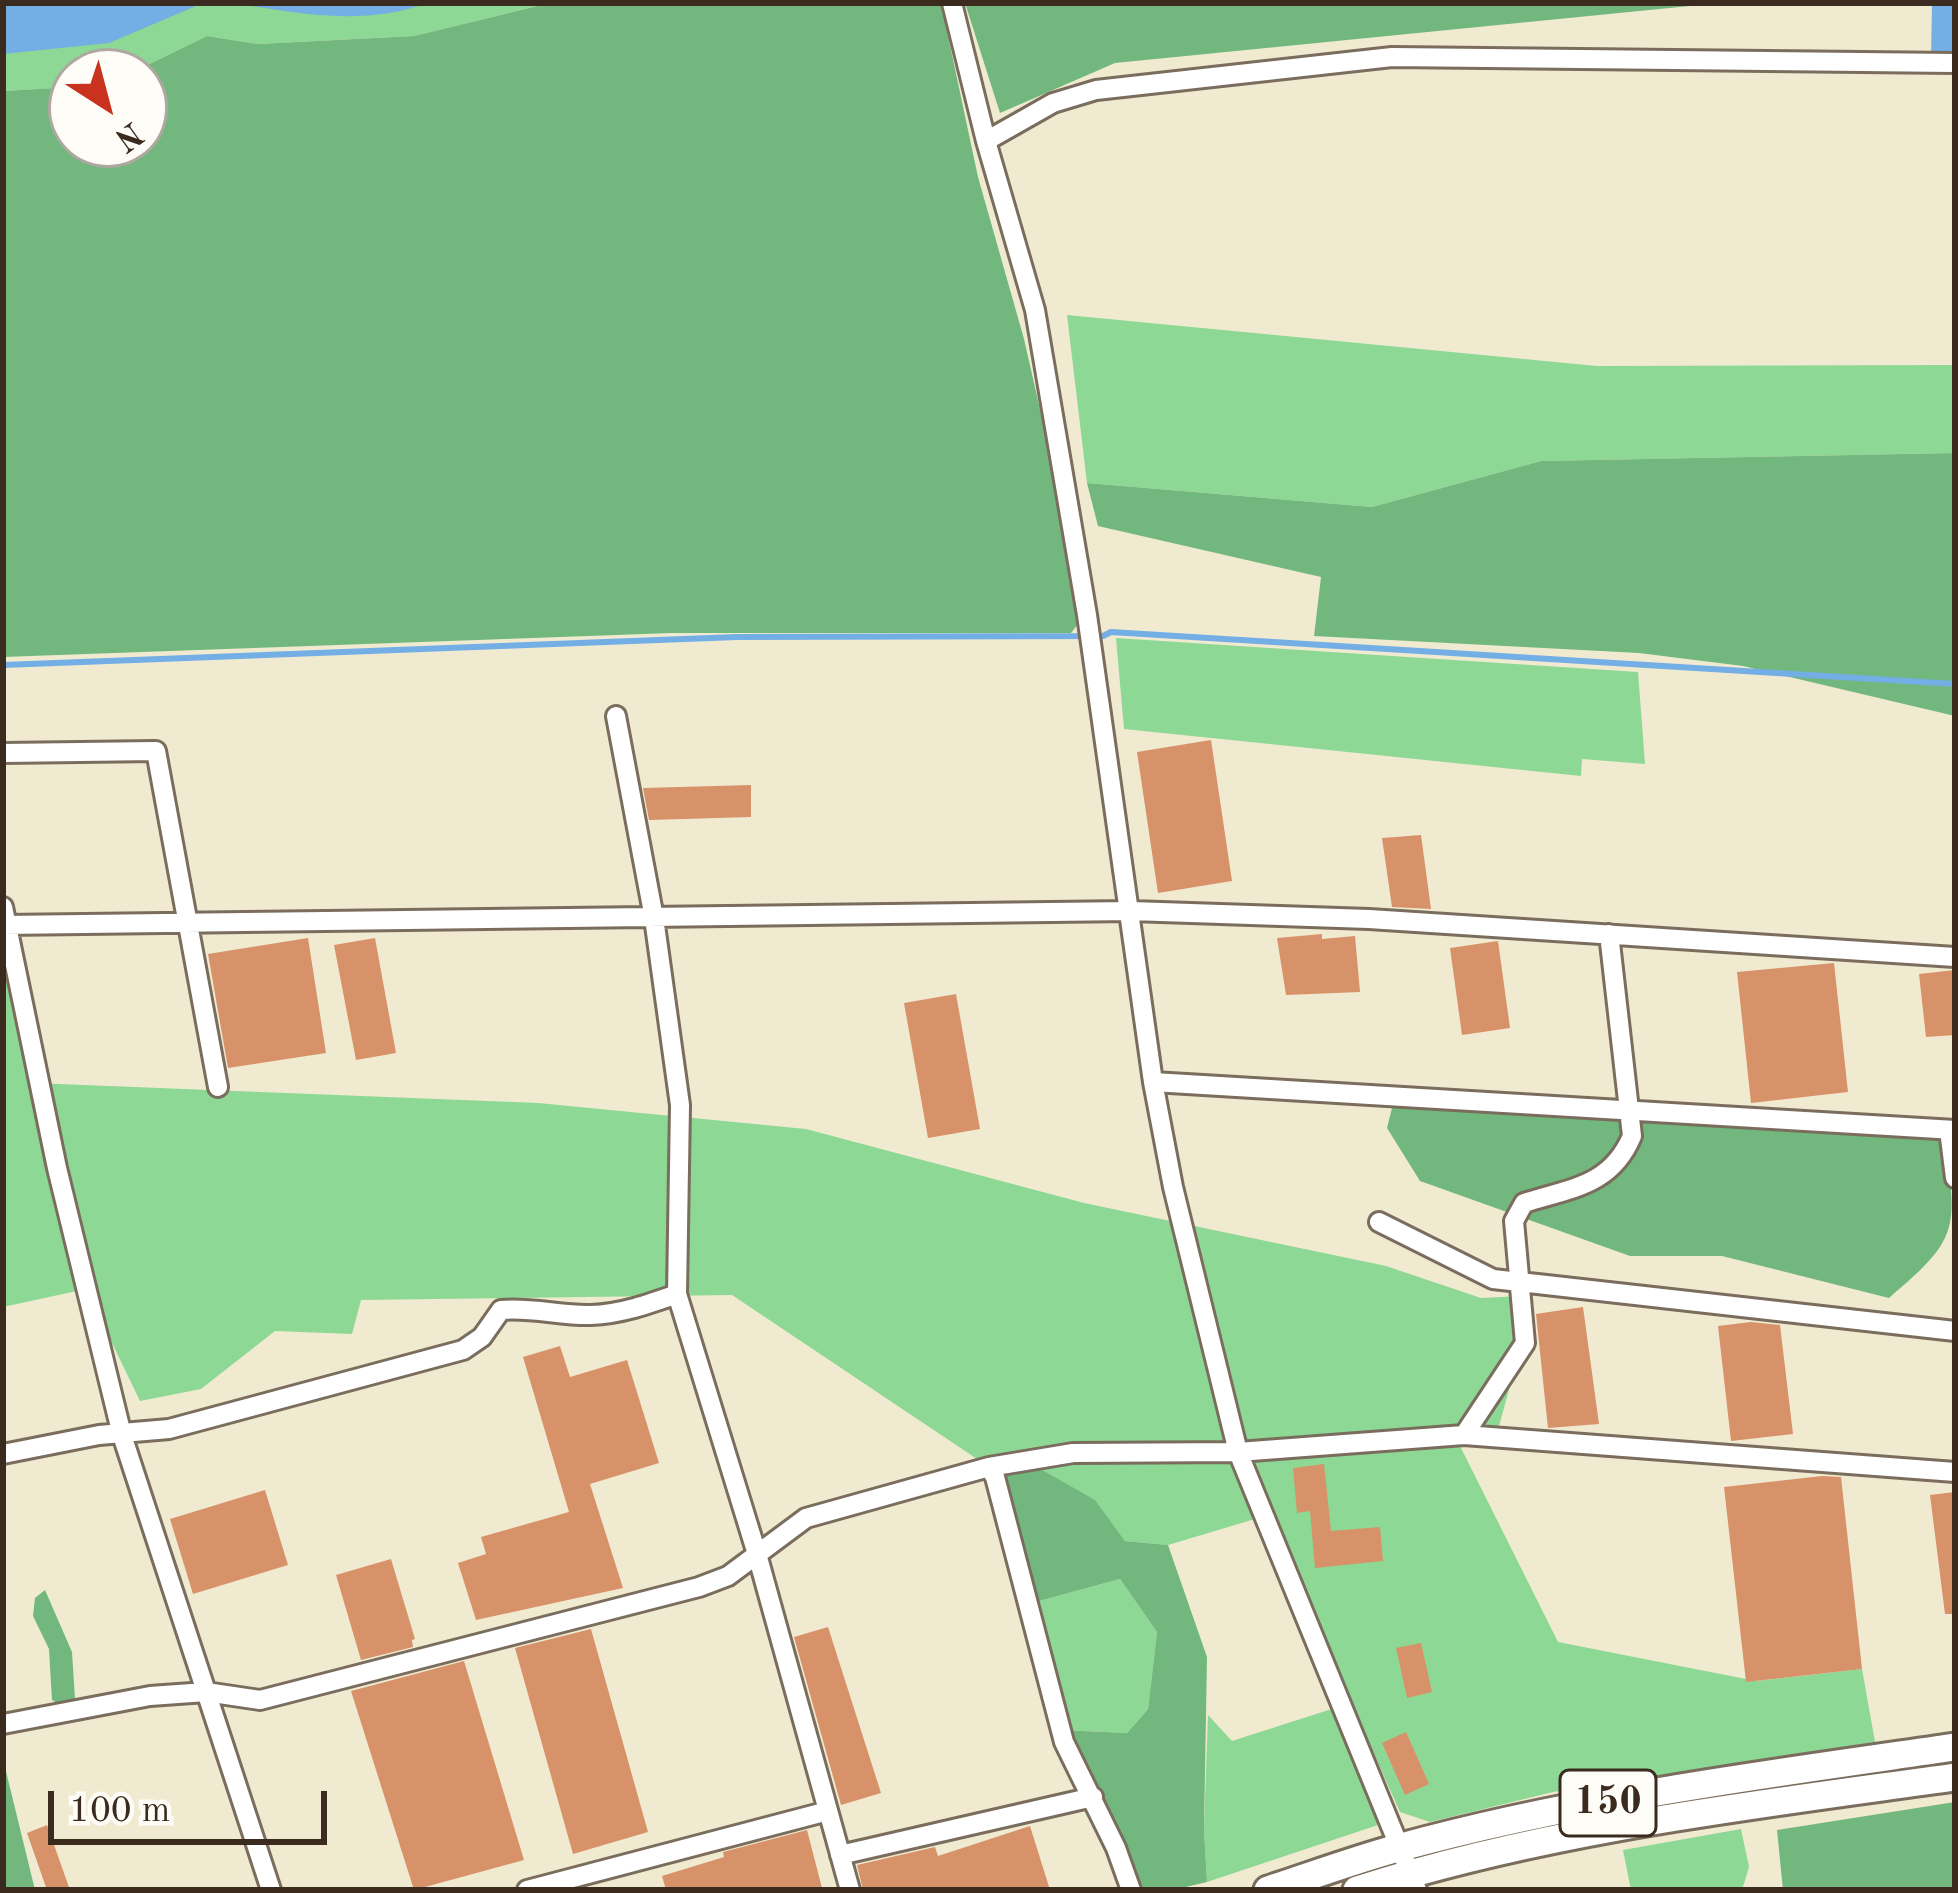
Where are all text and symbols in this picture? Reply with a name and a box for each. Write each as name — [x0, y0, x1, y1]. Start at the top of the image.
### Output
north arrow — [48, 48, 168, 168]
text: N — [108, 114, 148, 156]
scale bar — [54, 1767, 333, 1841]
road number: 150 — [1560, 1770, 1656, 1836]
text: 100 m — [69, 1794, 170, 1830]

